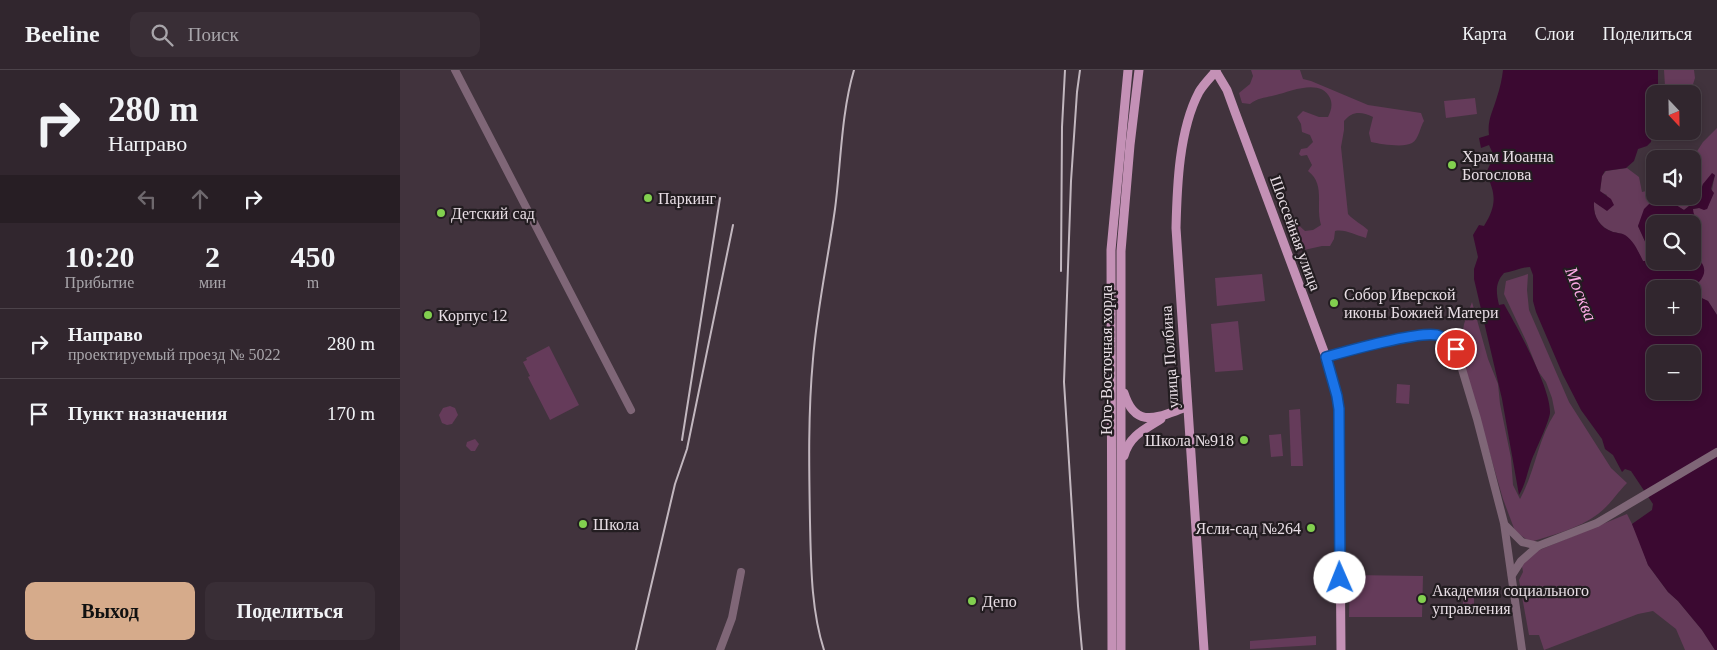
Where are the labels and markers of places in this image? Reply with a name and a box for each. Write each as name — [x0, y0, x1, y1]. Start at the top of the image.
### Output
place label: Храм Иоанна Богослова — [1462, 148, 1554, 183]
marker: Храм Иоанна Богослова — [1446, 159, 1458, 171]
place label: Паркинг — [658, 190, 717, 208]
marker: Паркинг — [642, 192, 654, 204]
place label: Детский сад — [451, 205, 535, 223]
marker: Детский сад — [435, 207, 447, 219]
place label: Собор Иверской иконы Божией Матери — [1344, 286, 1499, 322]
marker: Собор Иверской иконы Божией Матери — [1328, 297, 1340, 309]
place label: Корпус 12 — [438, 307, 508, 325]
marker: Корпус 12 — [422, 309, 434, 321]
pin — [1435, 328, 1477, 370]
place label: Школа №918 — [1145, 432, 1234, 449]
marker: Школа №918 — [1238, 434, 1250, 446]
place label: Школа — [593, 516, 639, 533]
marker: Школа — [577, 518, 589, 530]
place label: Ясли-сад №264 — [1196, 520, 1301, 538]
marker: Ясли-сад №264 — [1305, 522, 1317, 534]
place label: Академия социального управления — [1432, 582, 1589, 618]
place label: Депо — [982, 593, 1017, 611]
marker: Академия социального управления — [1416, 593, 1428, 605]
marker: Депо — [966, 595, 978, 607]

